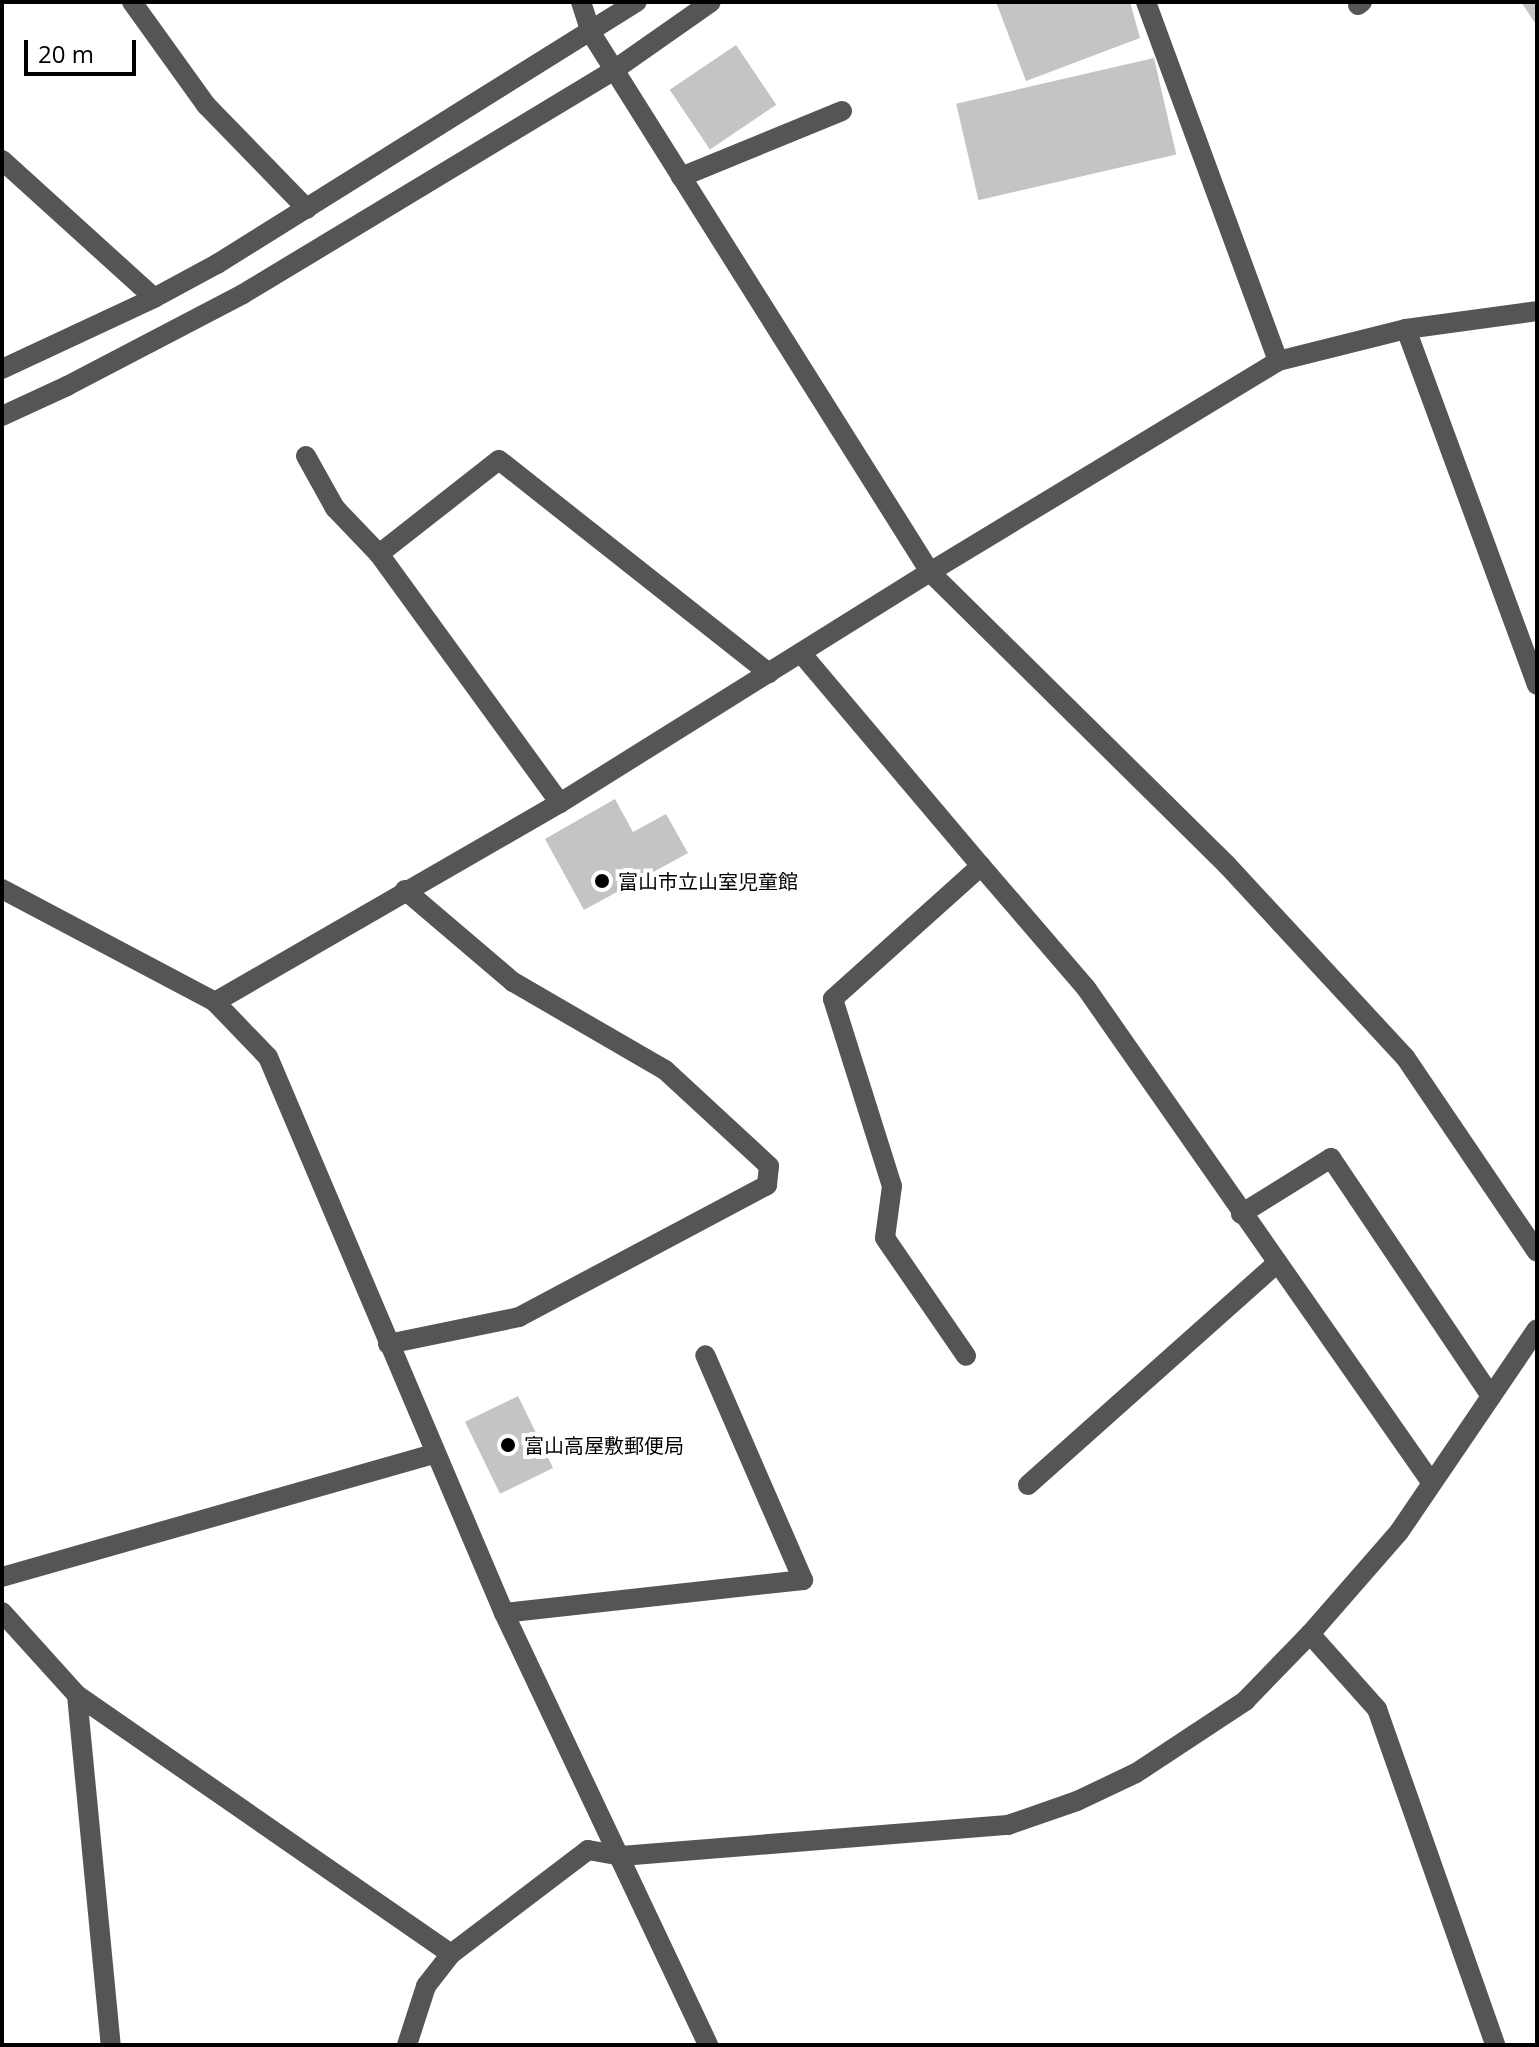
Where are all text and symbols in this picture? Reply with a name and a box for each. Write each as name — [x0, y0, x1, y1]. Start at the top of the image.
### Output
scale bar — [28, 24, 140, 74]
text: 20 m — [38, 37, 94, 70]
place label: 富山市立山室児童館 — [618, 869, 798, 893]
marker: 富山市立山室児童館 — [593, 872, 611, 890]
place label: 富山高屋敷郵便局 — [524, 1433, 684, 1457]
marker: 富山高屋敷郵便局 — [499, 1436, 517, 1454]

